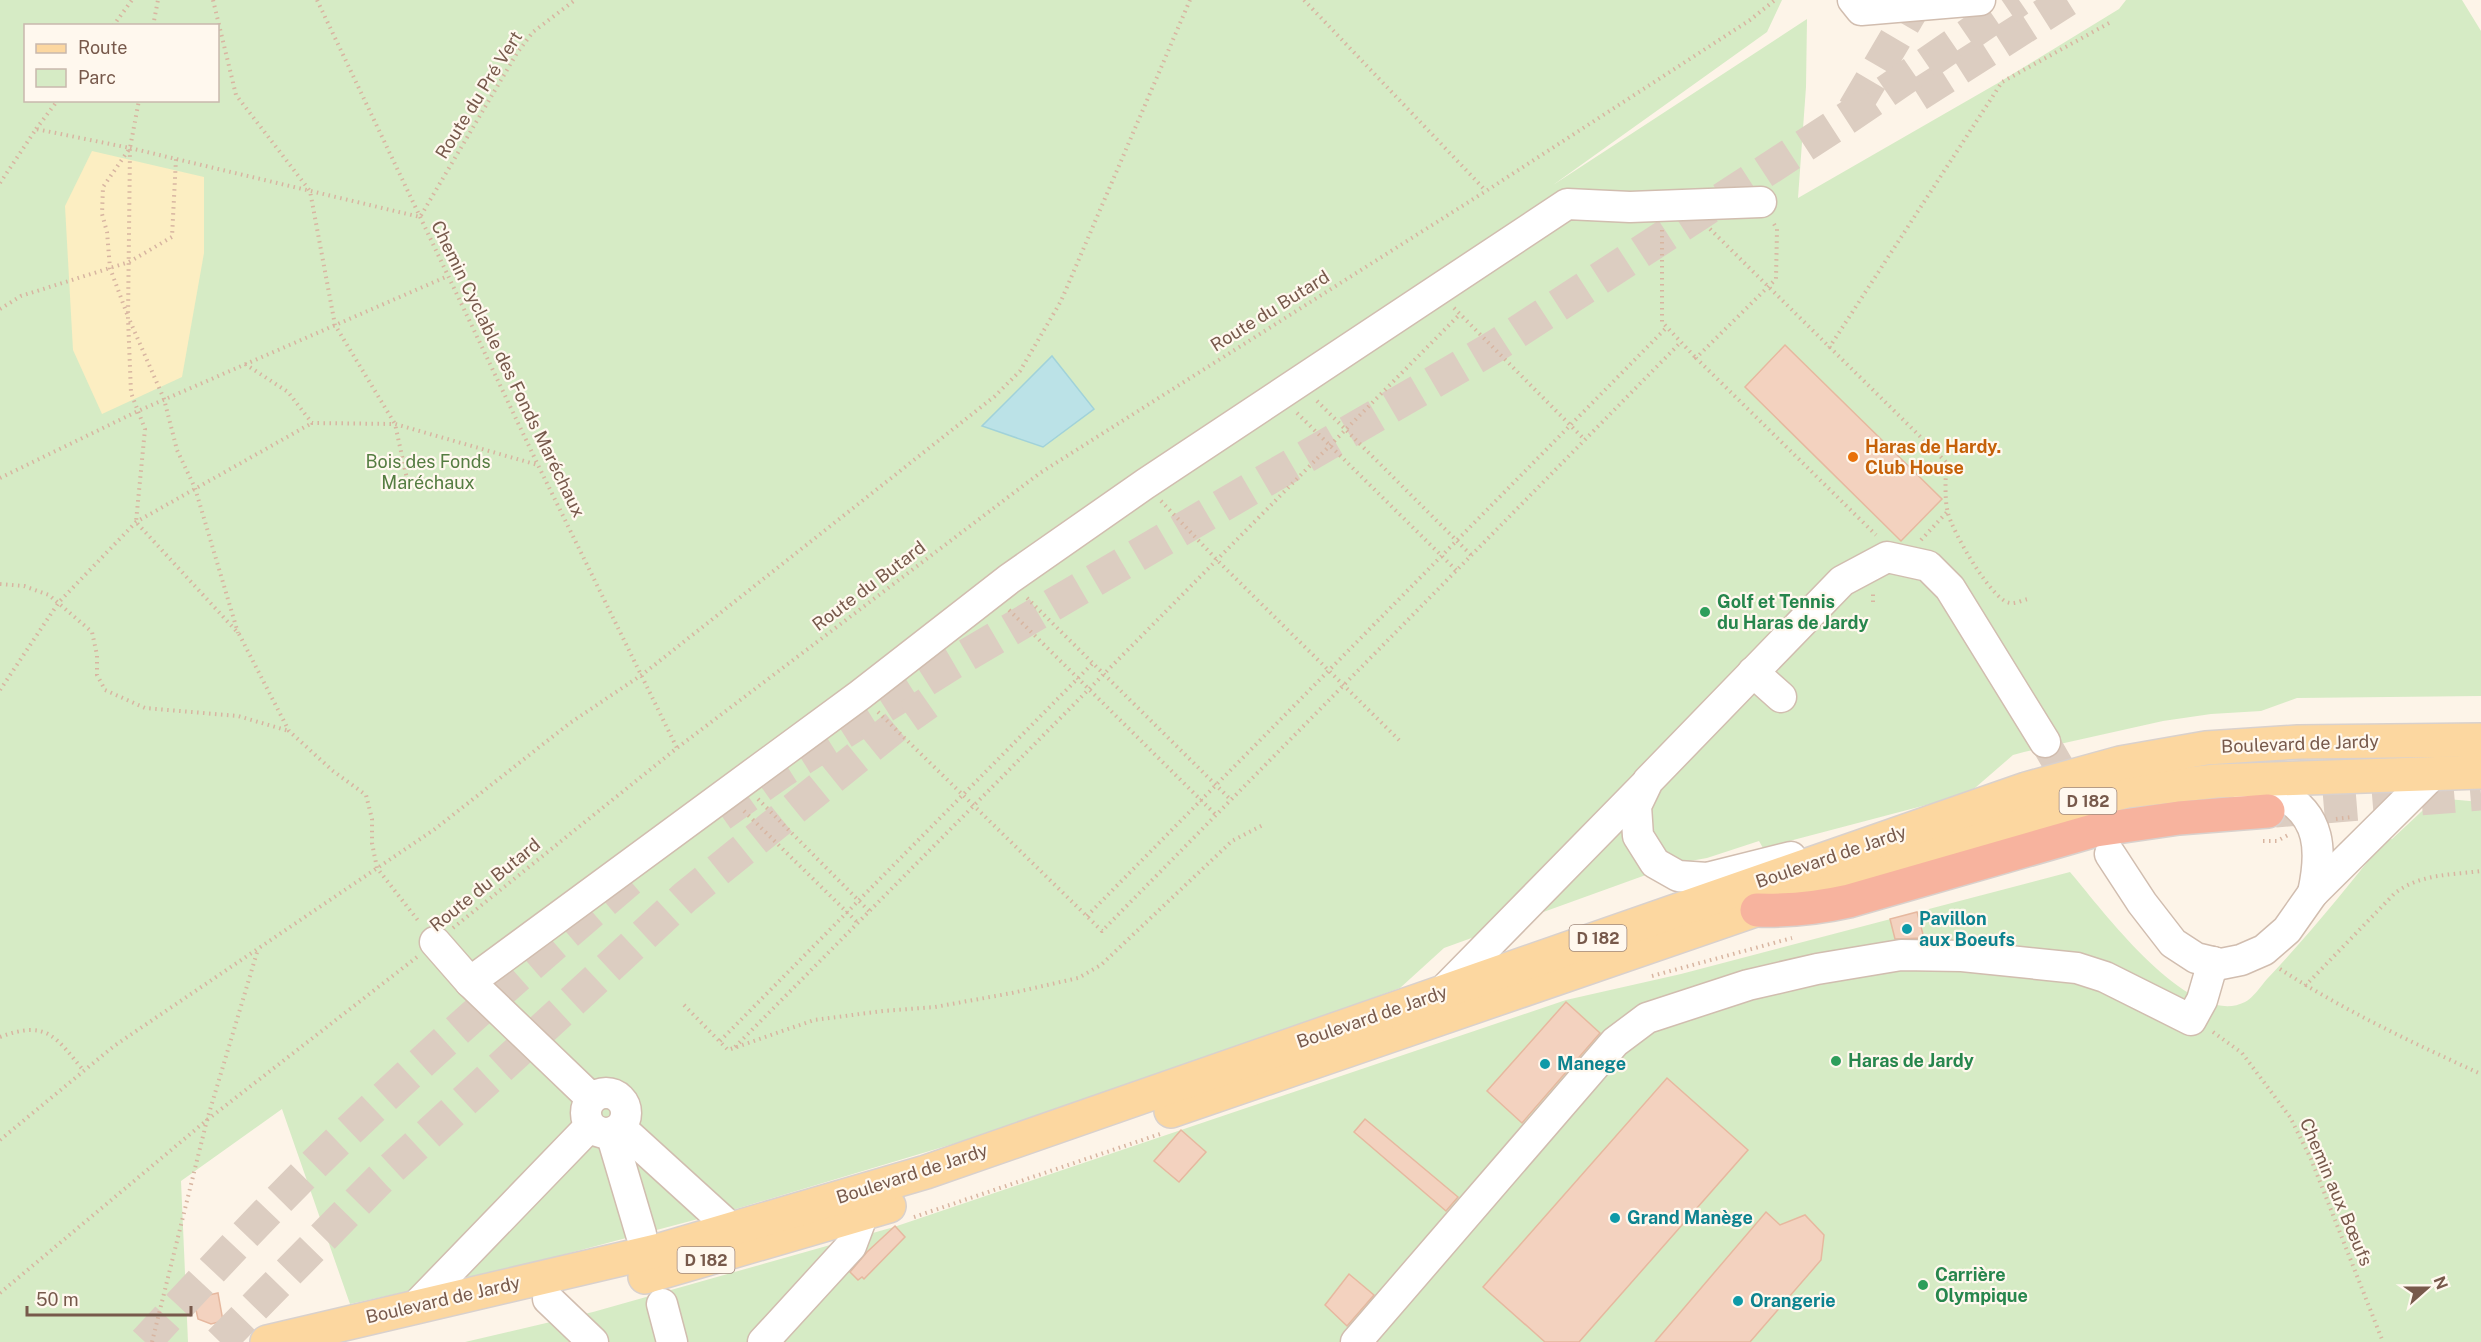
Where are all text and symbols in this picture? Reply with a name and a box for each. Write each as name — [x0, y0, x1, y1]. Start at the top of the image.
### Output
legend — [24, 24, 219, 102]
street label: Route du Pré Vert — [431, 27, 526, 162]
text: Route — [78, 37, 127, 58]
text: Parc — [78, 67, 116, 88]
street label: Chemin Cyclable des Fonds Maréchaux — [427, 217, 590, 521]
street label: Route du Butard — [1206, 266, 1333, 356]
place label: Haras de Hardy. Club House — [1865, 436, 2001, 478]
marker: Haras de Hardy. Club House — [1846, 450, 1860, 464]
park label: Bois des Fonds Maréchaux — [365, 451, 491, 493]
street label: Route du Butard — [808, 536, 929, 635]
place label: Golf et Tennis du Haras de Jardy — [1717, 591, 1869, 633]
marker: Golf et Tennis du Haras de Jardy — [1698, 605, 1712, 619]
street label: Boulevard de Jardy — [2221, 730, 2380, 757]
road number: D 182 — [2060, 788, 2116, 814]
street label: Boulevard de Jardy — [1753, 821, 1909, 892]
street label: Route du Butard — [425, 834, 544, 936]
place label: Pavillon aux Boeufs — [1919, 908, 2015, 950]
marker: Pavillon aux Boeufs — [1900, 922, 1914, 936]
road number: D 182 — [1570, 925, 1626, 951]
street label: Boulevard de Jardy — [1294, 981, 1450, 1052]
place label: Haras de Jardy — [1848, 1050, 1974, 1071]
place label: Manege — [1557, 1053, 1626, 1074]
marker: Haras de Jardy — [1829, 1054, 1843, 1068]
marker: Manege — [1538, 1057, 1552, 1071]
street label: Chemin aux Bœufs — [2296, 1115, 2377, 1269]
street label: Boulevard de Jardy — [834, 1139, 990, 1208]
place label: Grand Manège — [1627, 1207, 1753, 1228]
marker: Grand Manège — [1608, 1211, 1622, 1225]
road number: D 182 — [678, 1247, 734, 1273]
north arrow — [2397, 1258, 2457, 1318]
place label: Carrière Olympique — [1935, 1264, 2028, 1306]
street label: Boulevard de Jardy — [364, 1271, 523, 1327]
text: N — [2429, 1274, 2452, 1292]
marker: Carrière Olympique — [1916, 1278, 1930, 1292]
scale bar — [27, 1279, 190, 1317]
text: 50 m — [36, 1289, 79, 1310]
place label: Orangerie — [1750, 1290, 1836, 1311]
marker: Orangerie — [1731, 1294, 1745, 1308]

